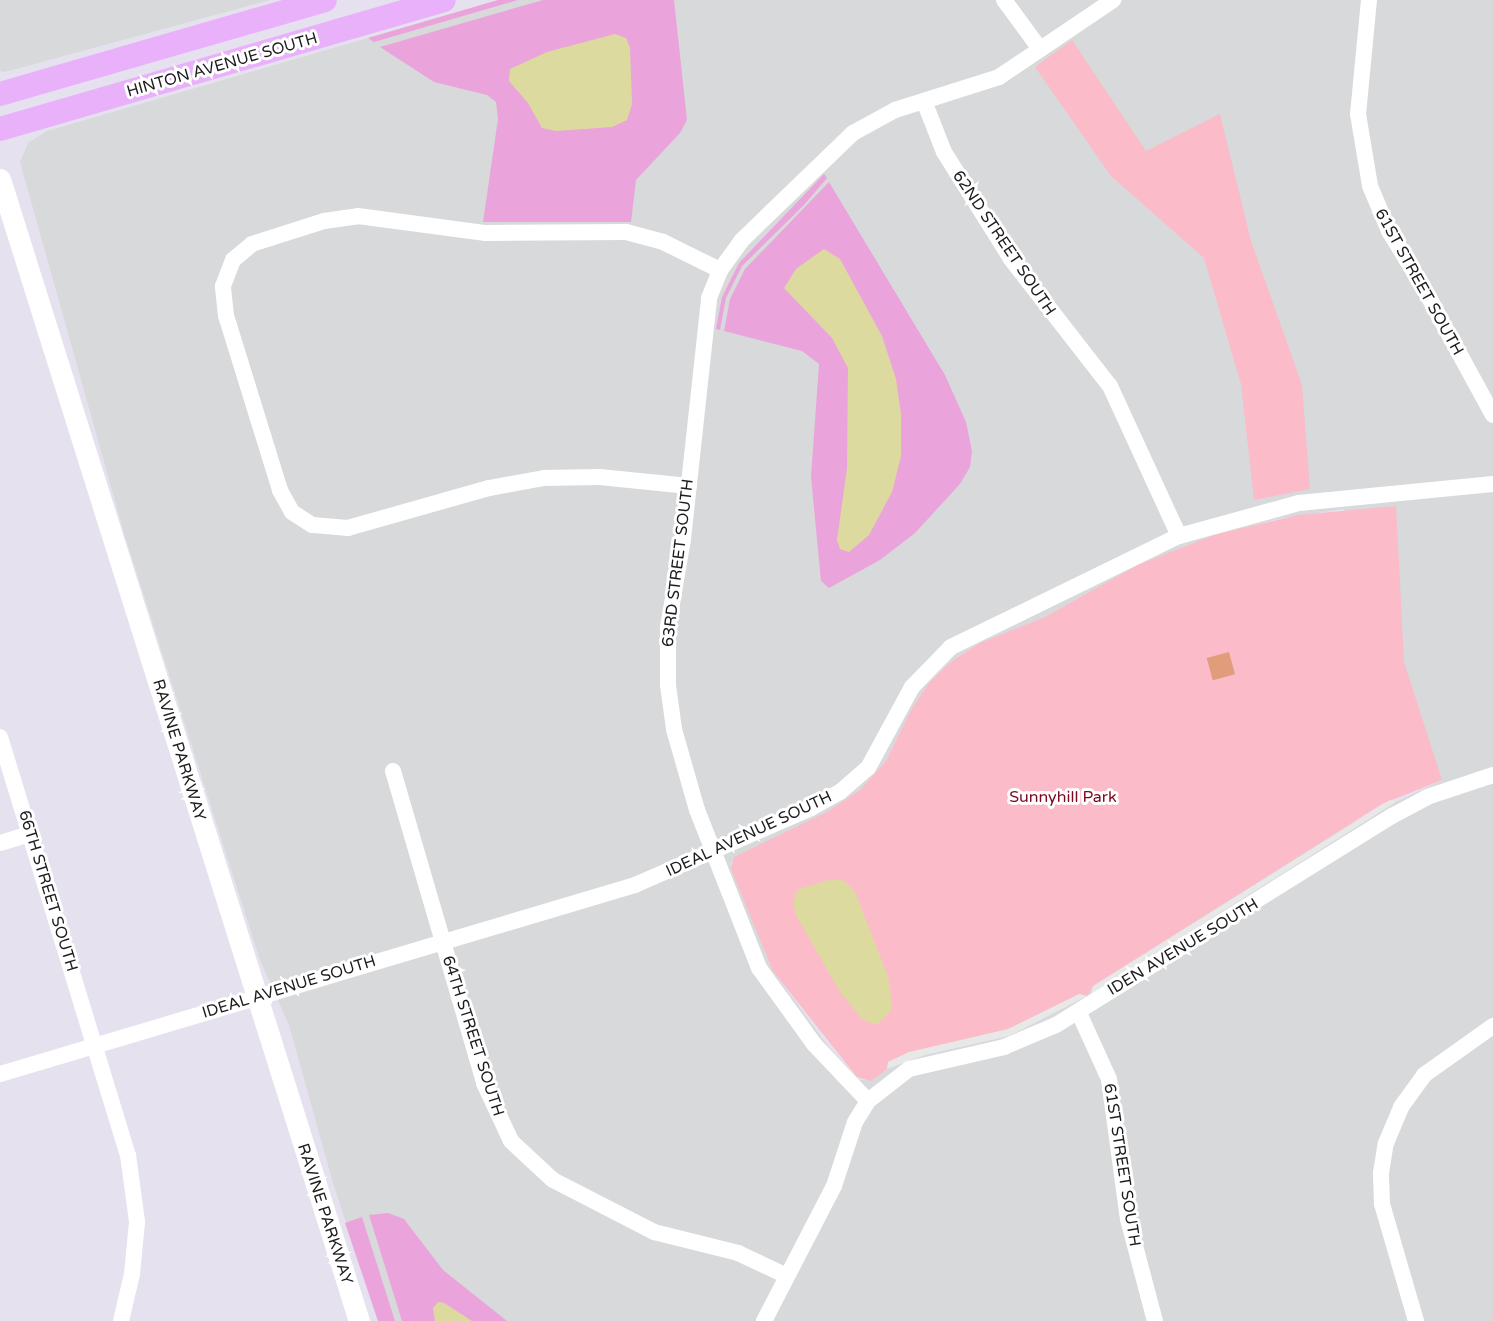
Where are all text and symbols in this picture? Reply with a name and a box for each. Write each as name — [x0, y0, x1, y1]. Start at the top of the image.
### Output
street label: HINTON AVENUE SOUTH — [124, 29, 320, 101]
street label: 62ND STREET SOUTH — [948, 167, 1060, 319]
street label: 61ST STREET SOUTH — [1371, 205, 1467, 359]
street label: 63RD STREET SOUTH — [658, 478, 698, 648]
street label: RAVINE PARKWAY — [148, 677, 210, 823]
street label: IDEAL AVENUE SOUTH — [663, 787, 835, 881]
park label: Sunnyhill Park — [1009, 787, 1117, 807]
street label: 66TH STREET SOUTH — [14, 808, 82, 974]
street label: IDEN AVENUE SOUTH — [1104, 894, 1262, 1000]
street label: IDEAL AVENUE SOUTH — [200, 951, 378, 1023]
street label: 64TH STREET SOUTH — [438, 953, 508, 1119]
street label: 61ST STREET SOUTH — [1100, 1082, 1144, 1248]
street label: RAVINE PARKWAY — [293, 1141, 357, 1287]

